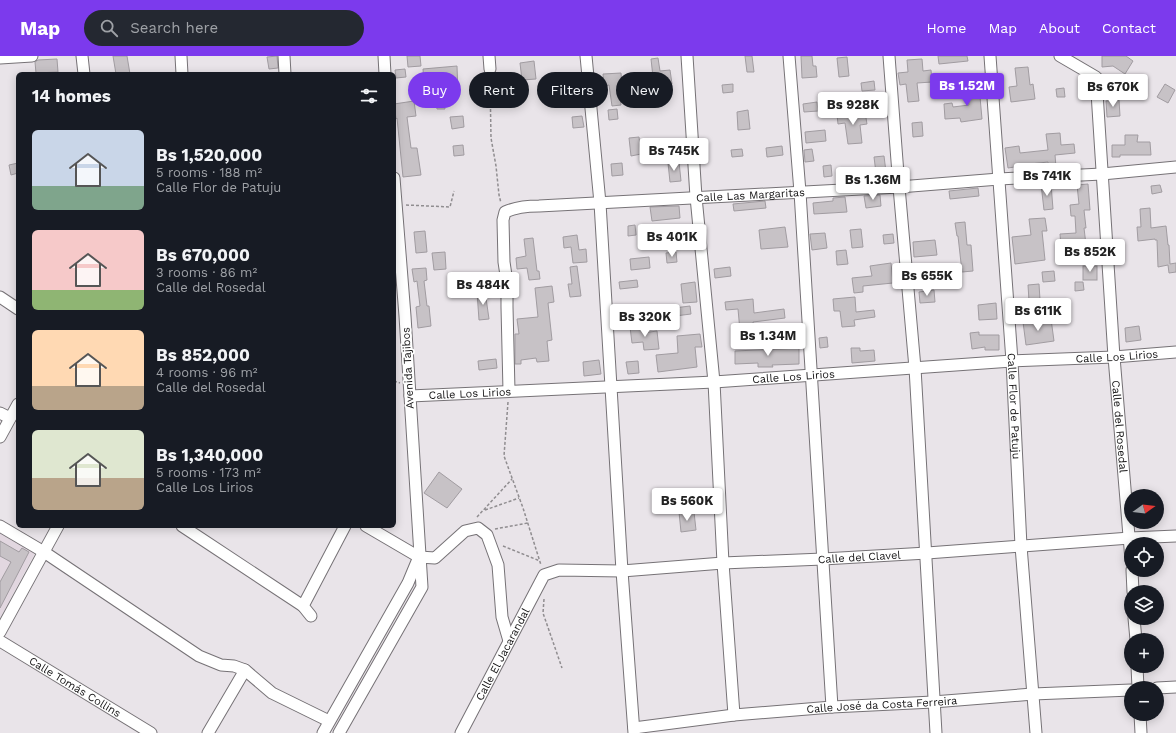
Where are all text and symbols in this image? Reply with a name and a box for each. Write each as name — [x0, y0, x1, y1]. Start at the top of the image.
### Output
search box — [84, 10, 364, 46]
text: Map — [20, 17, 60, 40]
icon: search — [98, 17, 120, 39]
text: Search here — [130, 19, 218, 37]
text: Home — [926, 20, 966, 36]
text: Map — [988, 20, 1017, 36]
text: About — [1039, 20, 1080, 36]
text: Contact — [1102, 20, 1156, 36]
chip: Buy — [408, 72, 461, 108]
chip: Rent — [469, 72, 529, 108]
chip: Filters — [537, 72, 608, 108]
chip: New — [616, 72, 673, 108]
pin: Bs 1.52M — [926, 73, 1008, 107]
pin: Bs 670K — [1076, 74, 1150, 108]
text: Bs 1.52M — [939, 78, 995, 93]
text: Bs 670K — [1087, 79, 1139, 94]
icon: filters — [358, 85, 380, 107]
text: 14 homes — [32, 86, 111, 106]
pin: Bs 928K — [816, 92, 890, 126]
text: Bs 928K — [827, 97, 879, 112]
pin: Bs 745K — [637, 138, 711, 172]
text: Bs 745K — [649, 143, 699, 158]
text: Bs 1,520,000 — [156, 145, 262, 165]
icon: home — [64, 146, 112, 194]
pin: Bs 741K — [1010, 163, 1084, 197]
text: 5 rooms · 188 m² — [156, 165, 262, 180]
pin: Bs 1.36M — [832, 167, 914, 201]
text: Bs 741K — [1023, 168, 1071, 183]
text: Bs 1.36M — [845, 172, 901, 187]
text: Calle Flor de Patuju — [156, 180, 281, 195]
street label: Calle Las Margaritas — [696, 185, 805, 204]
pin: Bs 401K — [635, 224, 709, 258]
text: Bs 401K — [647, 229, 697, 244]
pin: Bs 852K — [1053, 239, 1127, 273]
text: Bs 852K — [1064, 244, 1116, 259]
text: Bs 670,000 — [156, 245, 250, 265]
icon: home — [64, 246, 112, 294]
pin: Bs 655K — [890, 263, 964, 297]
text: 3 rooms · 86 m² — [156, 265, 257, 280]
text: Bs 655K — [901, 268, 953, 283]
pin: Bs 484K — [446, 272, 520, 306]
text: Bs 484K — [456, 277, 510, 292]
text: Calle del Rosedal — [156, 280, 266, 295]
pin: Bs 611K — [1001, 298, 1075, 332]
text: Bs 611K — [1014, 303, 1062, 318]
pin: Bs 320K — [608, 304, 682, 338]
text: Bs 320K — [619, 309, 671, 324]
pin: Bs 1.34M — [727, 323, 809, 357]
street label: Avenida Tajibos — [399, 327, 417, 409]
text: Bs 1.34M — [740, 328, 796, 343]
text: Bs 852,000 — [156, 345, 250, 365]
icon: home — [64, 346, 112, 394]
street label: Calle Los Lirios — [1075, 347, 1159, 365]
street label: Calle Flor de Patuju — [1005, 353, 1023, 460]
text: 4 rooms · 96 m² — [156, 365, 258, 380]
street label: Calle Los Lirios — [752, 367, 835, 386]
text: Calle del Rosedal — [156, 380, 266, 395]
street label: Calle del Rosedal — [1109, 380, 1130, 474]
street label: Calle Los Lirios — [428, 385, 512, 402]
text: Bs 1,340,000 — [156, 445, 263, 465]
icon: home — [64, 446, 112, 494]
text: 5 rooms · 173 m² — [156, 465, 261, 480]
text: Calle Los Lirios — [156, 480, 253, 495]
pin: Bs 560K — [650, 488, 724, 522]
north arrow — [1124, 489, 1164, 529]
map controls — [1124, 489, 1164, 721]
text: Bs 560K — [661, 493, 713, 508]
button: locate — [1124, 537, 1164, 577]
street label: Calle del Clavel — [818, 548, 902, 566]
button: layers — [1124, 585, 1164, 625]
street label: Calle El Jacarandal — [473, 605, 532, 703]
button: + — [1124, 633, 1164, 673]
street label: Calle Tomás Collins — [27, 654, 124, 720]
button: − — [1124, 681, 1164, 721]
street label: Calle José da Costa Ferreira — [806, 694, 958, 716]

